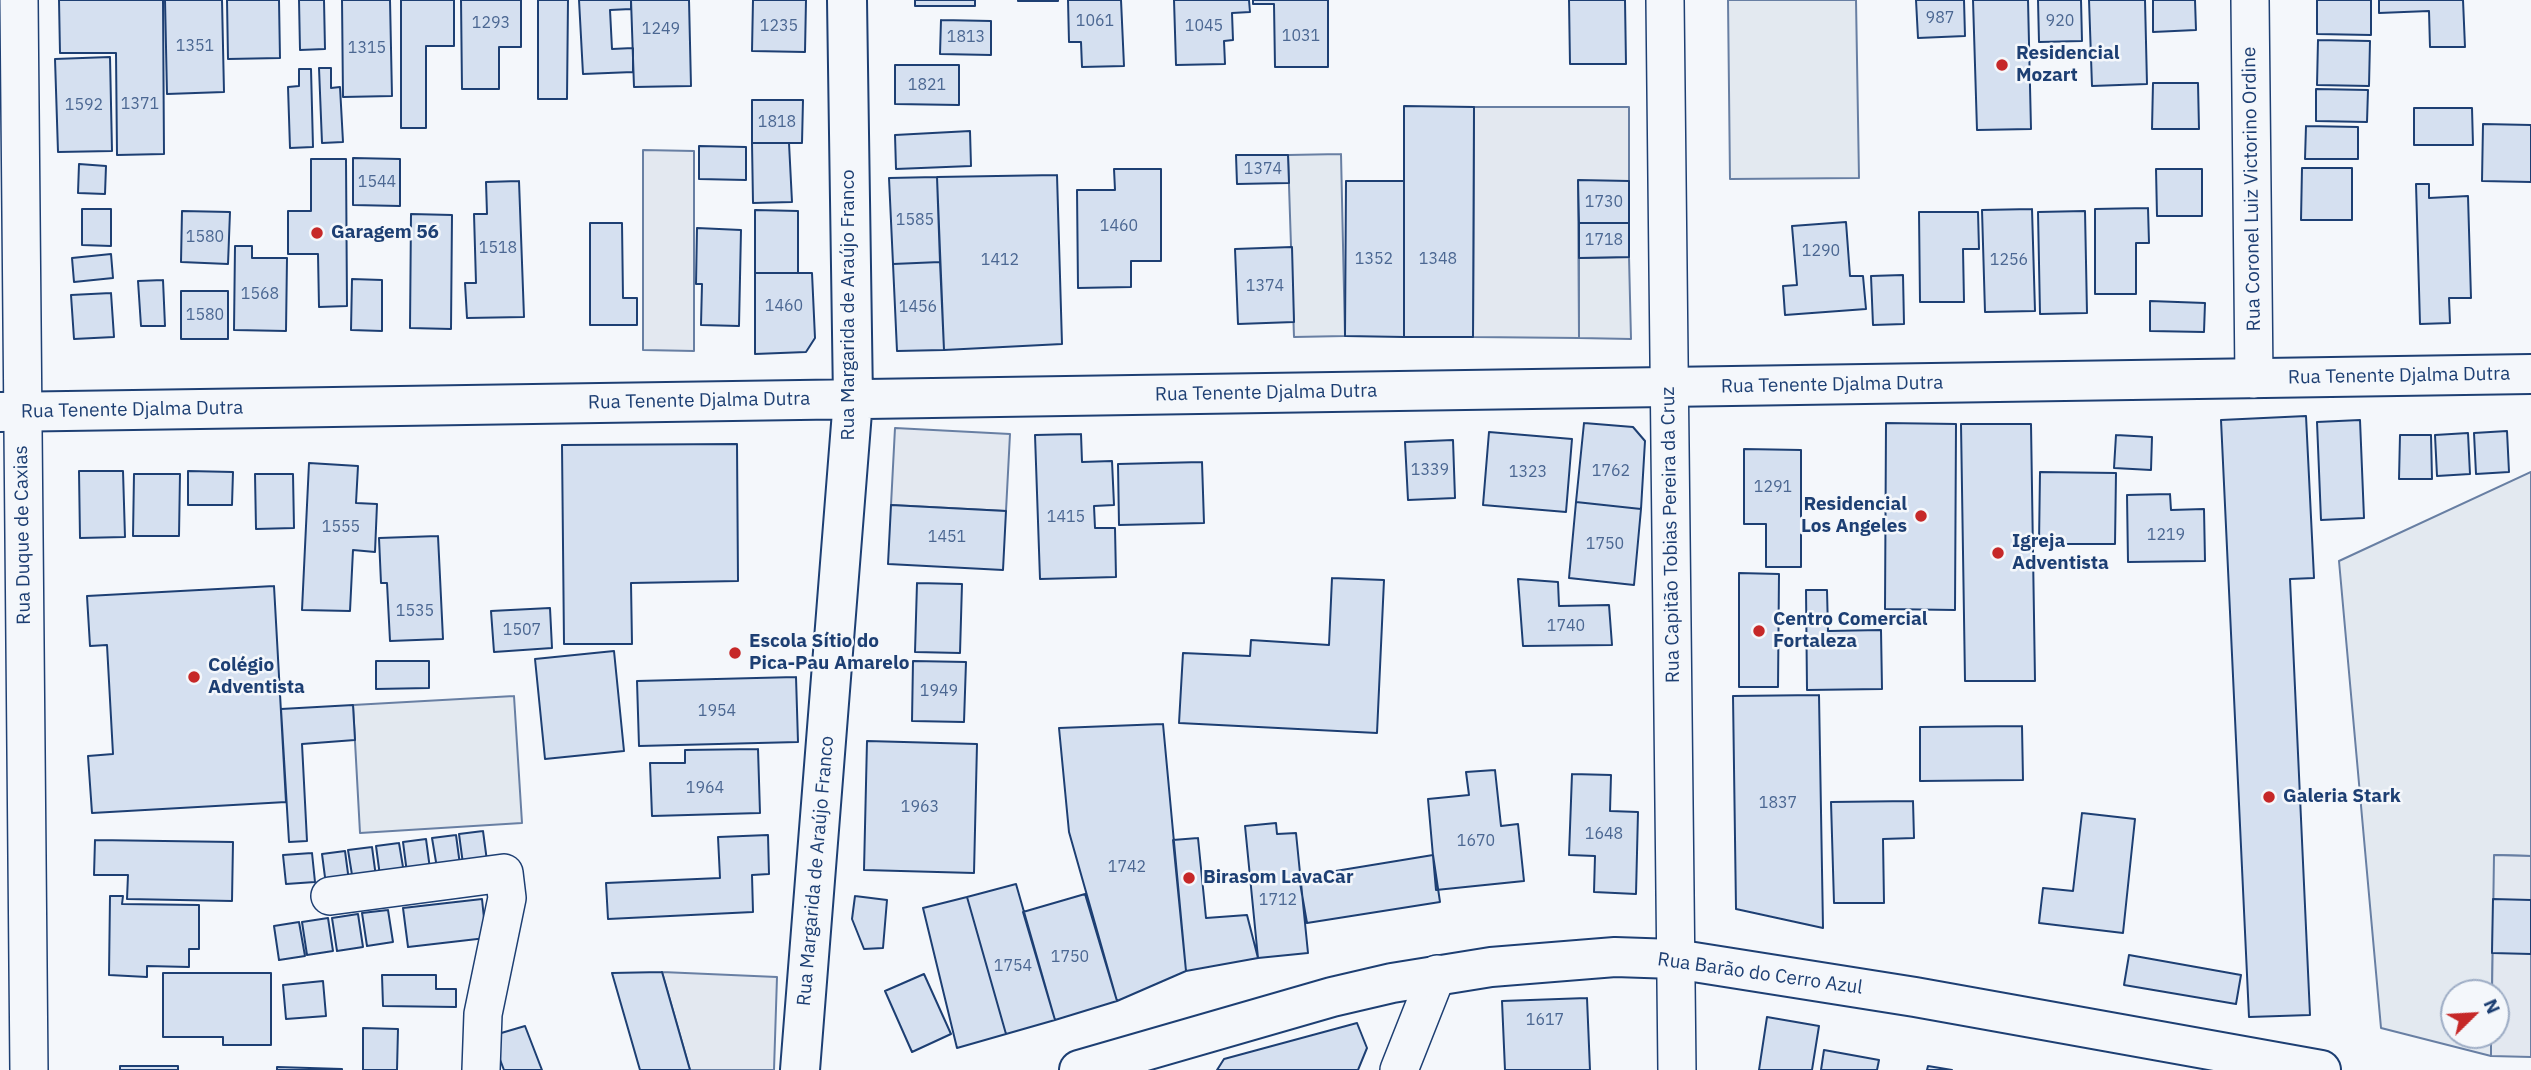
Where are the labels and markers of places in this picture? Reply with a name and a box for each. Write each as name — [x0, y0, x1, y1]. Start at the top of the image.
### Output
place label: Residencial Mozart — [2016, 43, 2120, 87]
marker: Residencial Mozart — [1994, 57, 2010, 73]
place label: Garagem 56 — [331, 222, 439, 244]
marker: Garagem 56 — [309, 225, 325, 241]
place label: Residencial Los Angeles — [1801, 494, 1907, 538]
marker: Residencial Los Angeles — [1913, 508, 1929, 524]
place label: Igreja Adventista — [2012, 531, 2109, 575]
marker: Igreja Adventista — [1990, 545, 2006, 561]
place label: Centro Comercial Fortaleza — [1773, 609, 1928, 653]
marker: Centro Comercial Fortaleza — [1751, 623, 1767, 639]
place label: Escola Sítio do Pica-Pau Amarelo — [749, 631, 909, 675]
marker: Escola Sítio do Pica-Pau Amarelo — [727, 645, 743, 661]
place label: Colégio Adventista — [208, 655, 305, 699]
marker: Colégio Adventista — [186, 669, 202, 685]
place label: Galeria Stark — [2283, 786, 2401, 808]
marker: Galeria Stark — [2261, 789, 2277, 805]
place label: Birasom LavaCar — [1203, 867, 1354, 889]
marker: Birasom LavaCar — [1181, 870, 1197, 886]

